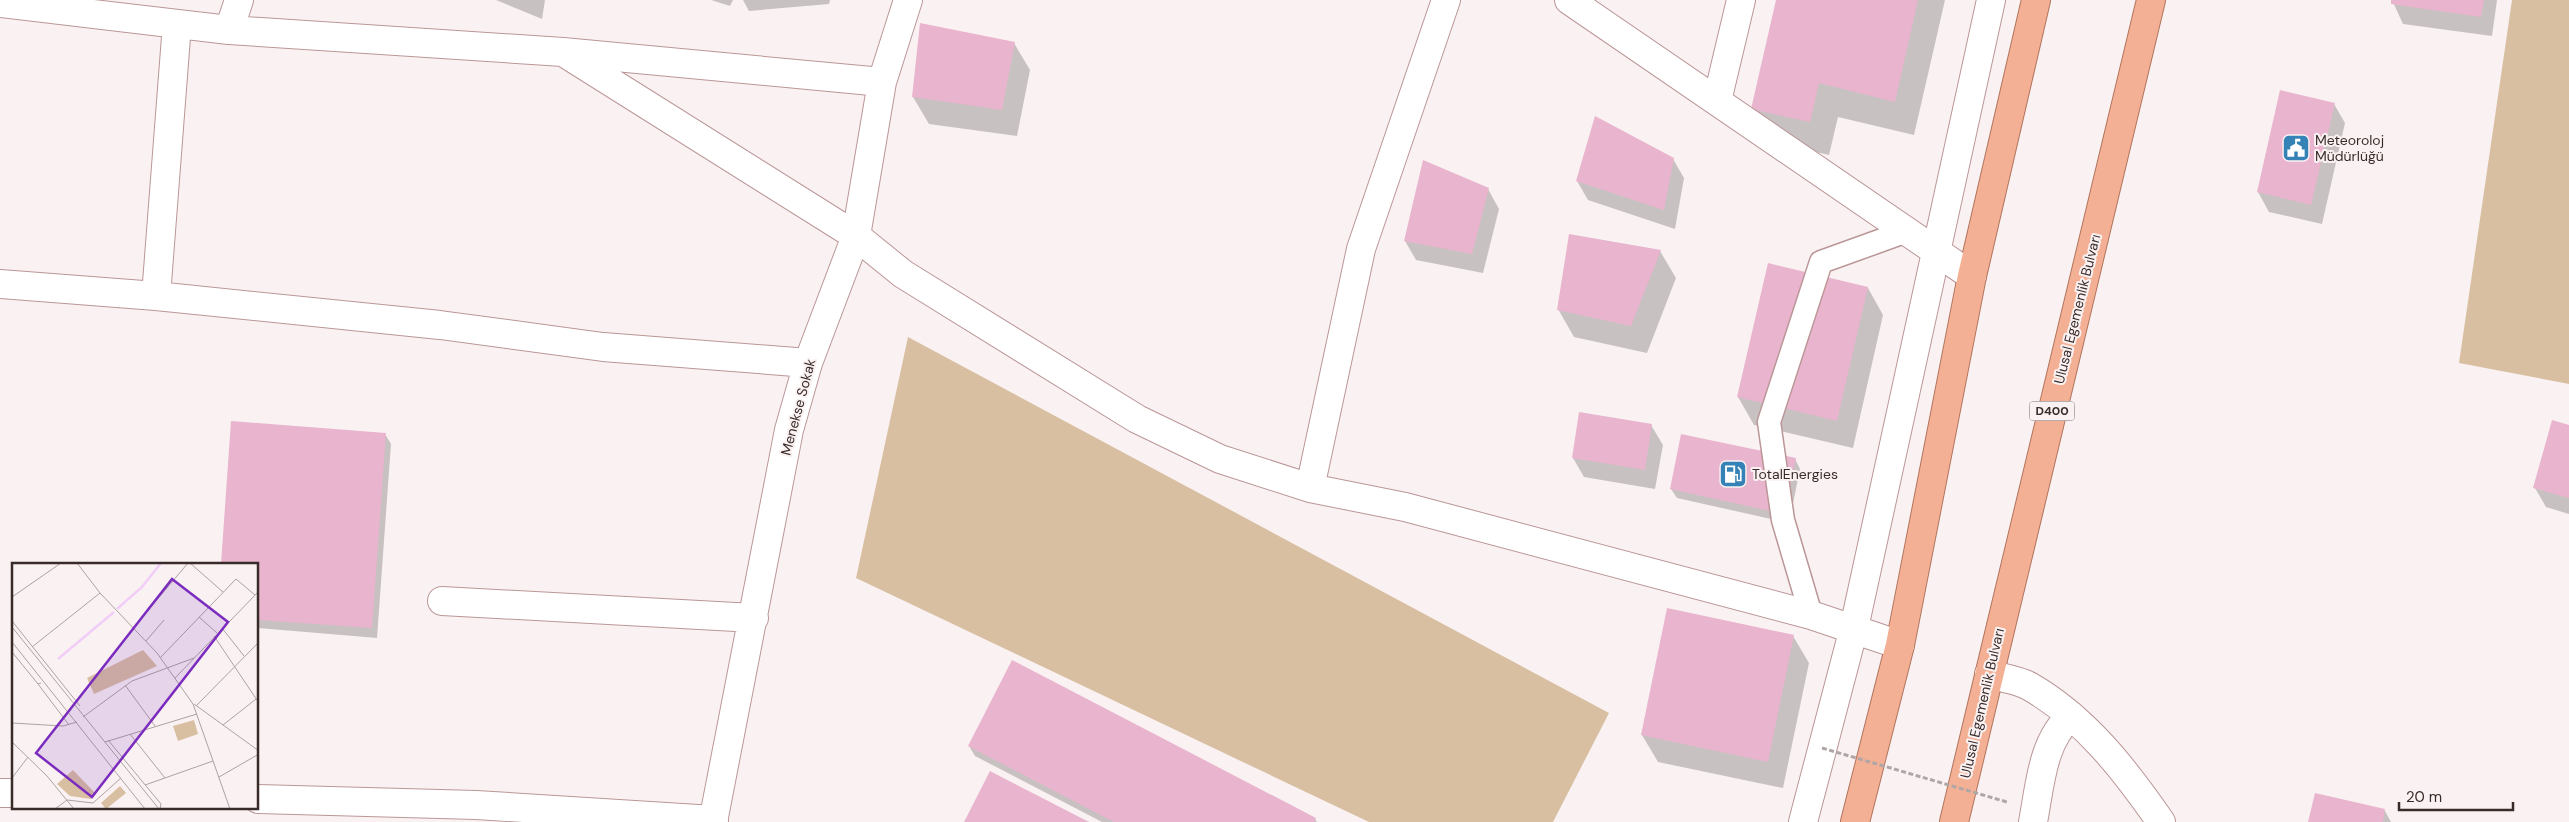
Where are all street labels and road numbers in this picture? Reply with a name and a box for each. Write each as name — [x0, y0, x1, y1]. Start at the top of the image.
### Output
street label: Ulusal Egemenlik Bulvarı — [2050, 232, 2104, 386]
street label: Menekse Sokak — [776, 357, 820, 457]
road number: D400 — [2030, 402, 2074, 421]
street label: Ulusal Egemenlik Bulvarı — [1956, 626, 2008, 780]

